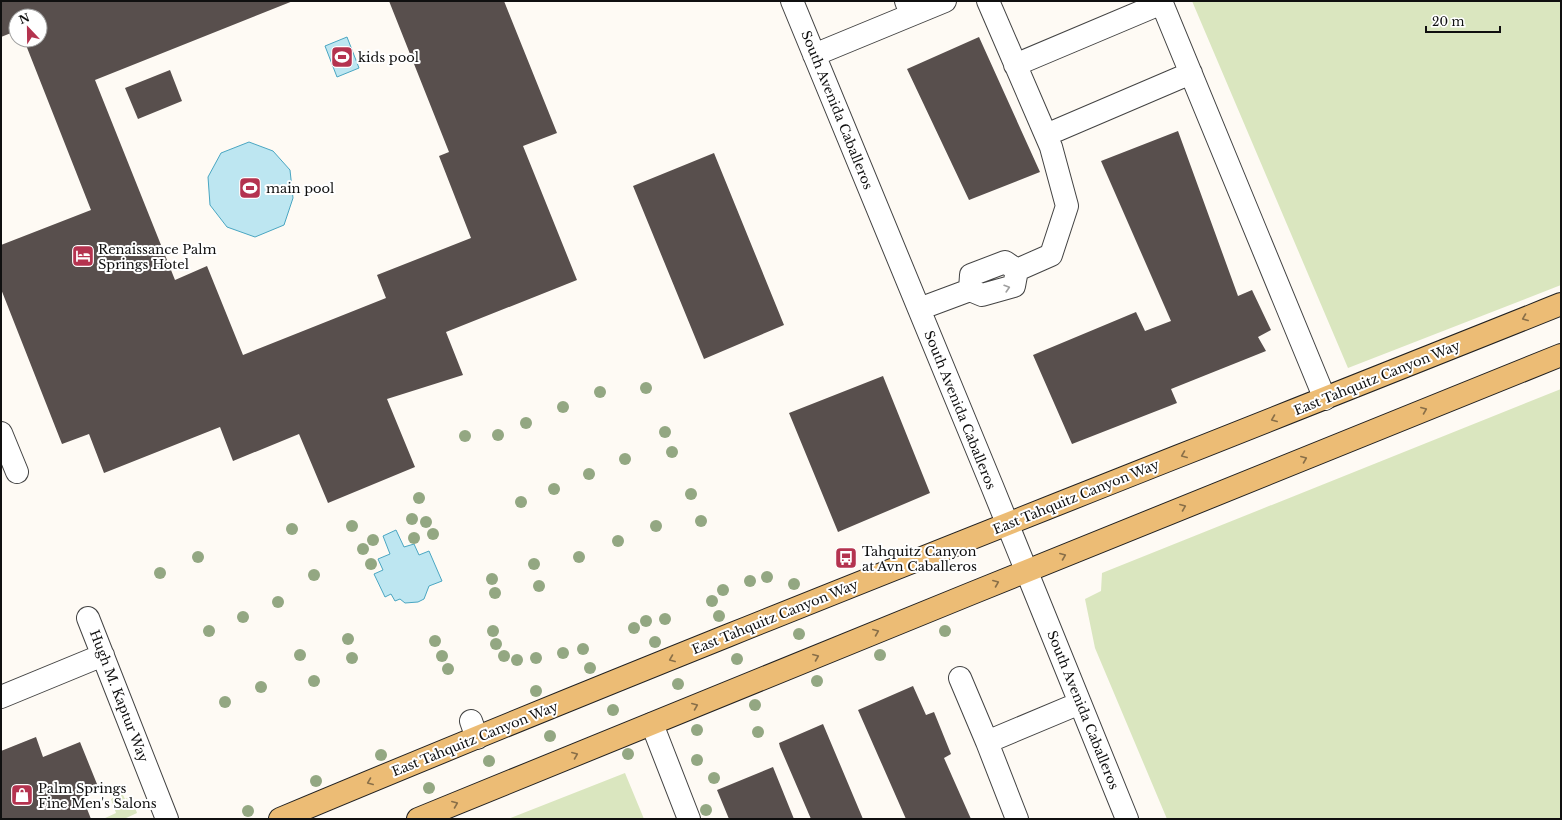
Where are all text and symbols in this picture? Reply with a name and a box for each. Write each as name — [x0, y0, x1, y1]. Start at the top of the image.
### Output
north arrow — [8, 8, 48, 48]
scale bar — [1426, 8, 1500, 34]
text: N — [17, 10, 32, 27]
text: 20 m — [1432, 14, 1464, 29]
street label: South Avenida Caballeros — [797, 28, 877, 192]
sports icon: kids pool — [329, 44, 355, 70]
place label: kids pool — [358, 49, 419, 66]
sports icon: main pool — [237, 175, 263, 201]
place label: main pool — [266, 180, 334, 197]
place label: Renaissance Palm Springs Hotel — [98, 241, 217, 273]
hotel icon: Renaissance Palm Springs Hotel — [70, 243, 96, 269]
one-way arrow — [1003, 284, 1010, 293]
one-way arrow — [1521, 314, 1528, 322]
street label: South Avenida Caballeros — [920, 328, 1000, 492]
street label: East Tahquitz Canyon Way — [1291, 337, 1463, 419]
one-way arrow — [1420, 407, 1428, 415]
one-way arrow — [1271, 414, 1278, 422]
one-way arrow — [1181, 450, 1188, 458]
one-way arrow — [1300, 455, 1307, 463]
street label: East Tahquitz Canyon Way — [990, 456, 1162, 538]
one-way arrow — [1180, 504, 1187, 512]
place label: Tahquitz Canyon at Avn Caballeros — [862, 543, 977, 575]
bus stop icon: Tahquitz Canyon at Avn Caballeros — [833, 545, 859, 571]
one-way arrow — [1059, 553, 1066, 561]
street label: East Tahquitz Canyon Way — [689, 576, 861, 658]
one-way arrow — [993, 579, 1000, 587]
street label: Hugh M. Kaptur Way — [86, 627, 152, 765]
street label: South Avenida Caballeros — [1043, 628, 1123, 792]
one-way arrow — [872, 629, 880, 637]
one-way arrow — [669, 654, 676, 662]
one-way arrow — [811, 654, 819, 662]
street label: East Tahquitz Canyon Way — [389, 698, 561, 780]
one-way arrow — [692, 703, 699, 711]
one-way arrow — [572, 752, 579, 760]
one-way arrow — [367, 777, 374, 785]
place label: Palm Springs Fine Men's Salons — [38, 780, 157, 812]
shop icon: Palm Springs Fine Men's Salons — [9, 782, 35, 808]
one-way arrow — [451, 801, 458, 809]

